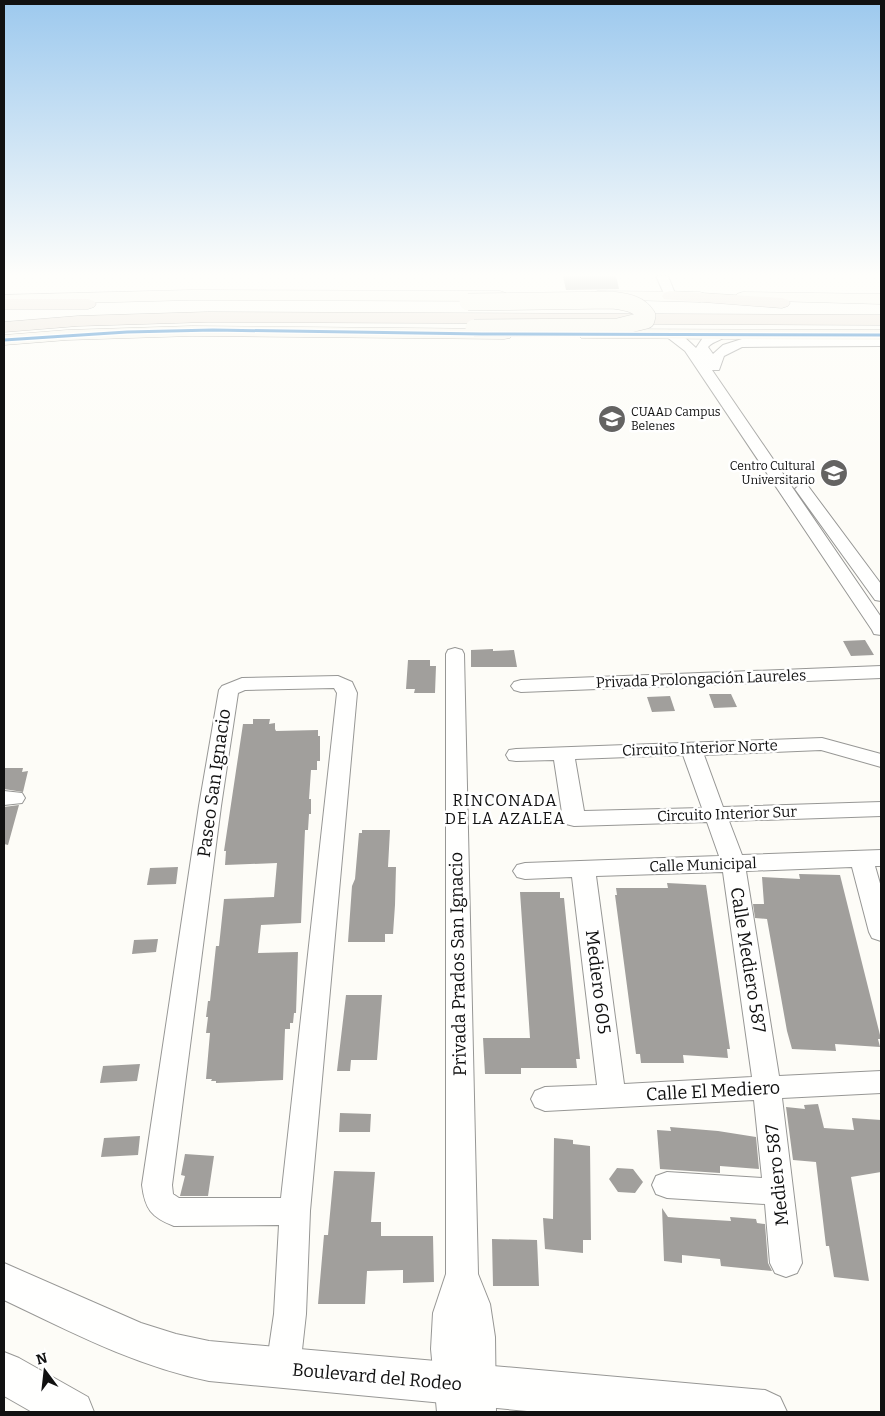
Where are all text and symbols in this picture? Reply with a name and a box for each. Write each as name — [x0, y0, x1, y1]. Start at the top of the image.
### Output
school or university icon: CUAAD Campus Belenes — [597, 404, 627, 434]
place label: CUAAD Campus Belenes — [631, 405, 721, 433]
school or university icon: Centro Cultural Universitario — [819, 458, 849, 488]
place label: Centro Cultural Universitario — [730, 459, 816, 487]
street label: Privada Prolongación Laureles — [595, 666, 807, 692]
street label: Paseo San Ignacio — [193, 707, 235, 859]
street label: Circuito Interior Norte — [622, 736, 778, 760]
district label: RINCONADA DE LA AZALEA — [444, 791, 566, 828]
street label: Circuito Interior Sur — [657, 803, 798, 825]
street label: Privada Prados San Ignacio — [445, 852, 471, 1076]
street label: Calle Municipal — [649, 854, 757, 876]
street label: Calle Mediero 587 — [726, 886, 770, 1034]
street label: Mediero 605 — [581, 929, 615, 1035]
street label: Calle El Mediero — [645, 1077, 781, 1105]
street label: Mediero 587 — [761, 1123, 793, 1227]
north arrow — [20, 1346, 70, 1396]
text: N — [34, 1349, 49, 1369]
street label: Boulevard del Rodeo — [291, 1359, 463, 1395]

